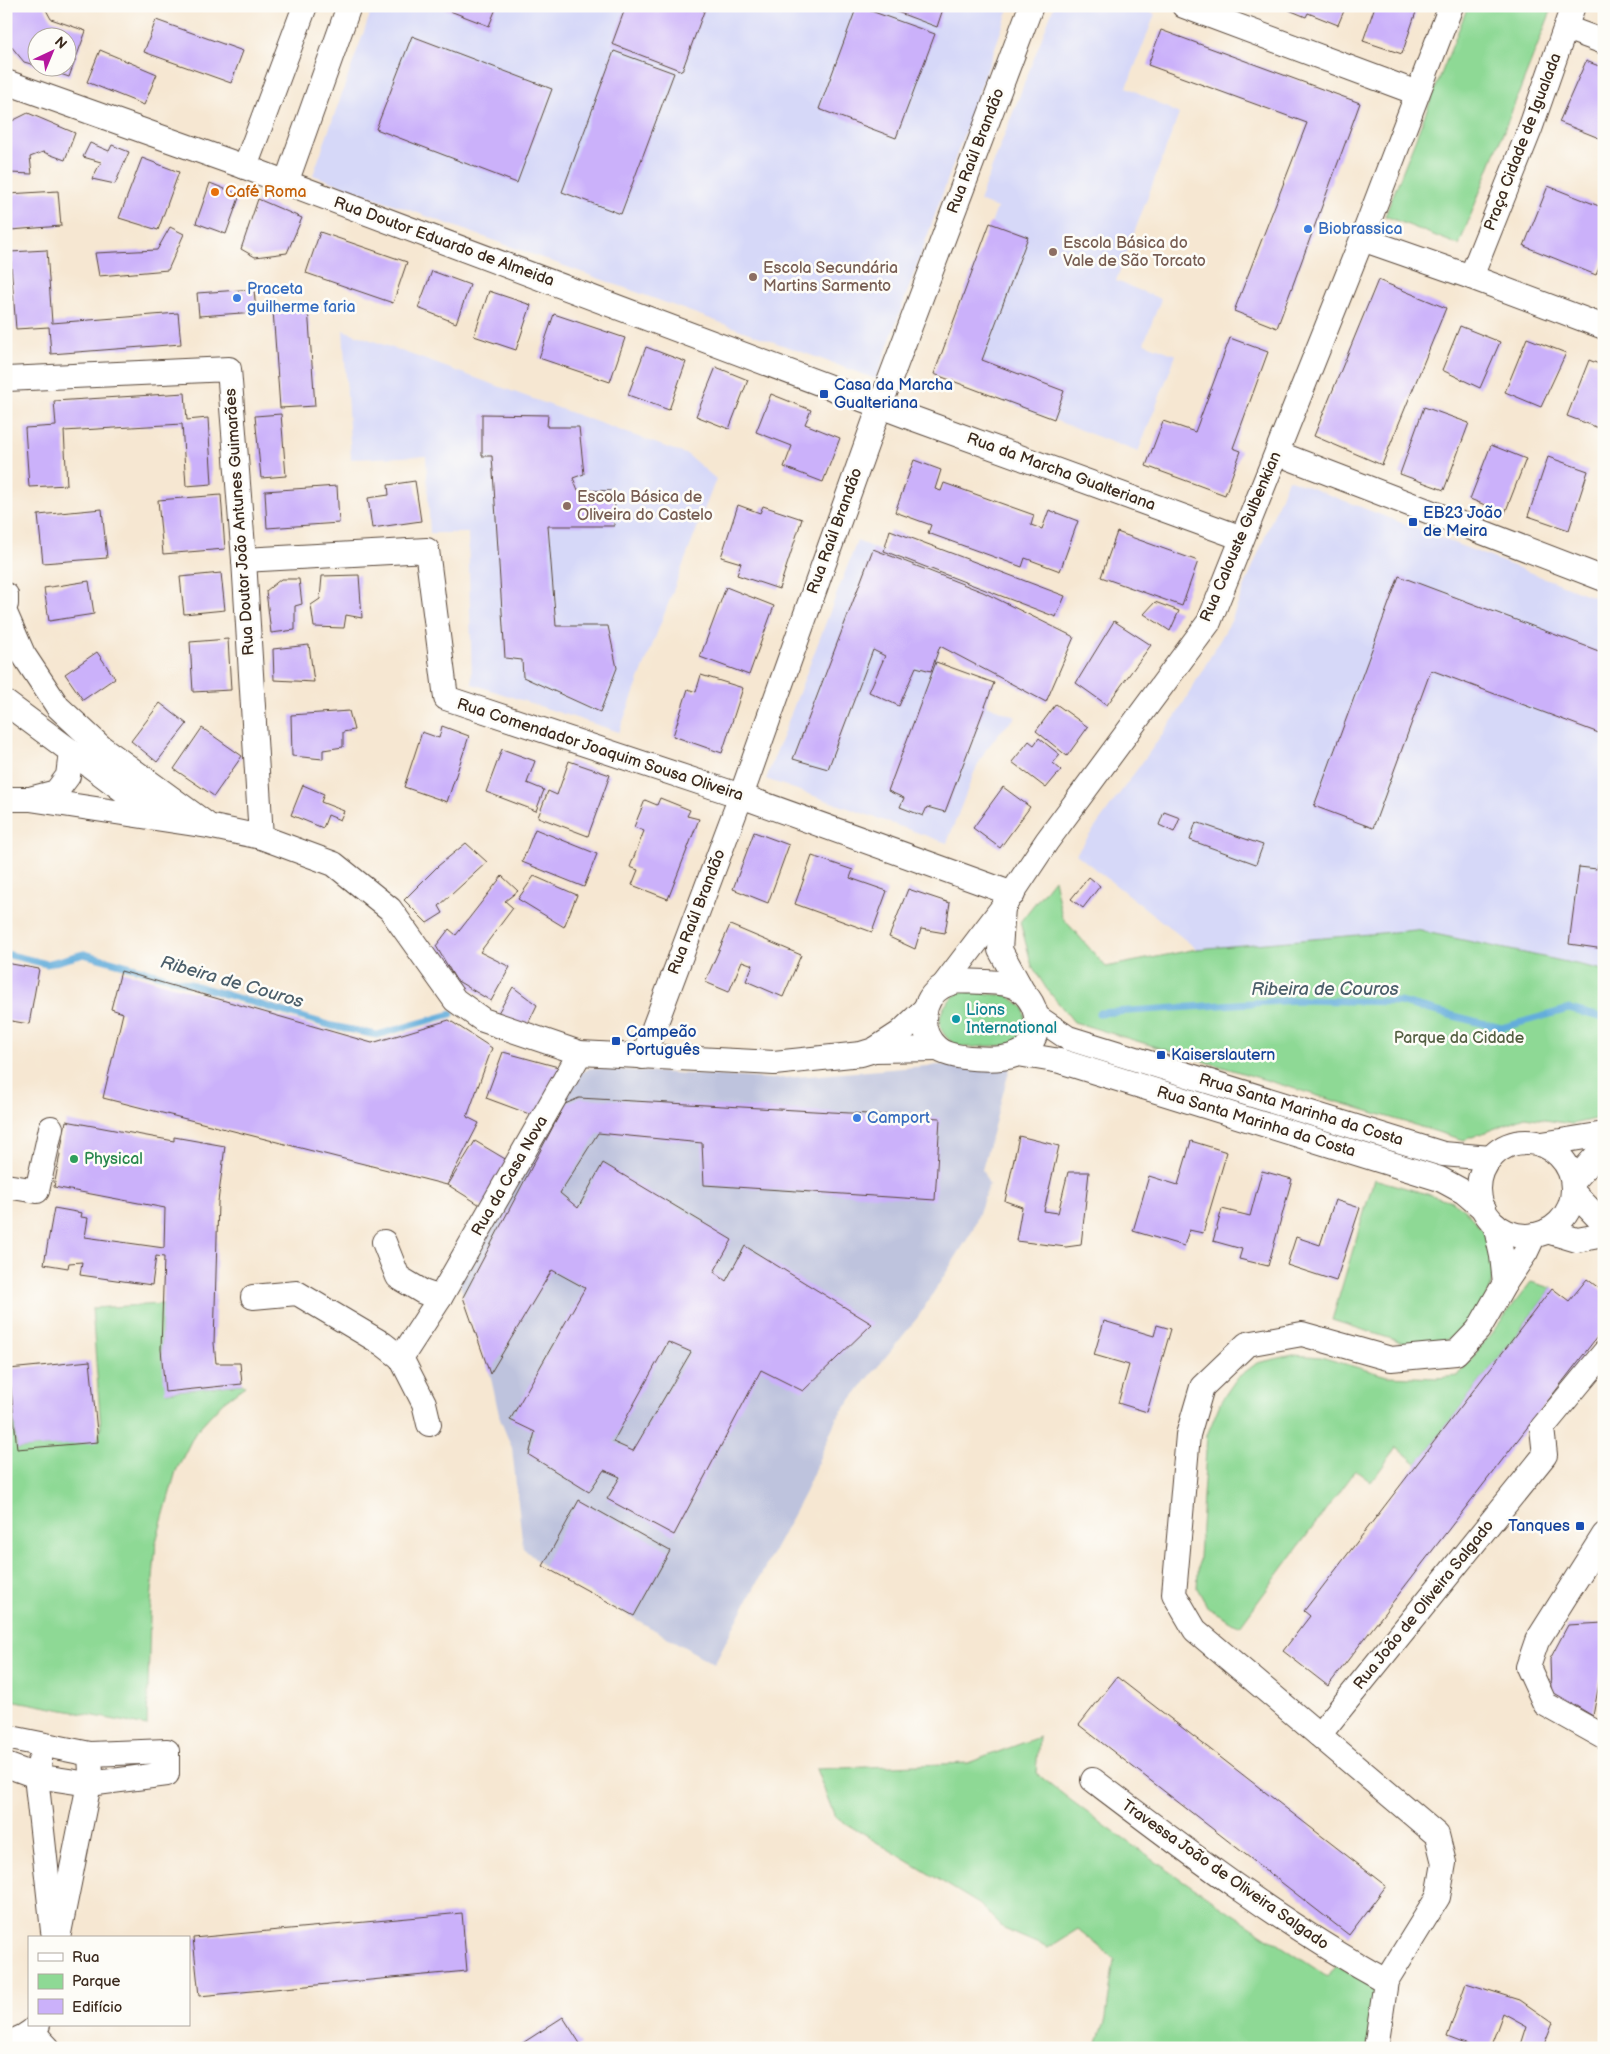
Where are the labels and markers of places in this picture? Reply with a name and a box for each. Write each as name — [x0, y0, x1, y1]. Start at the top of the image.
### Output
place label: Café Roma — [225, 183, 306, 202]
marker: Café Roma — [209, 186, 221, 198]
place label: Biobrassica — [1318, 220, 1402, 239]
marker: Biobrassica — [1302, 223, 1314, 235]
place label: Escola Básica do Vale de São Torcato — [1063, 234, 1206, 271]
marker: Escola Básica do Vale de São Torcato — [1047, 246, 1059, 258]
place label: Escola Secundária Martins Sarmento — [763, 259, 898, 296]
marker: Escola Secundária Martins Sarmento — [747, 271, 759, 283]
place label: Praceta guilherme faria — [247, 280, 356, 317]
marker: Praceta guilherme faria — [231, 292, 243, 304]
place label: Casa da Marcha Gualteriana — [834, 376, 953, 413]
marker: Casa da Marcha Gualteriana — [818, 388, 830, 400]
place label: Escola Básica de Oliveira do Castelo — [577, 488, 713, 525]
marker: Escola Básica de Oliveira do Castelo — [561, 500, 573, 512]
place label: EB23 João de Meira — [1423, 504, 1502, 541]
marker: EB23 João de Meira — [1407, 516, 1419, 528]
place label: Lions International — [966, 1001, 1057, 1038]
marker: Lions International — [950, 1013, 962, 1025]
place label: Campeão Português — [626, 1023, 700, 1060]
marker: Campeão Português — [610, 1035, 622, 1047]
place label: Kaiserslautern — [1171, 1046, 1275, 1065]
marker: Kaiserslautern — [1155, 1049, 1167, 1061]
place label: Camport — [867, 1109, 930, 1128]
marker: Camport — [851, 1112, 863, 1124]
place label: Physical — [84, 1150, 143, 1169]
marker: Physical — [68, 1153, 80, 1165]
place label: Tanques — [1508, 1517, 1570, 1536]
marker: Tanques — [1574, 1520, 1586, 1532]

